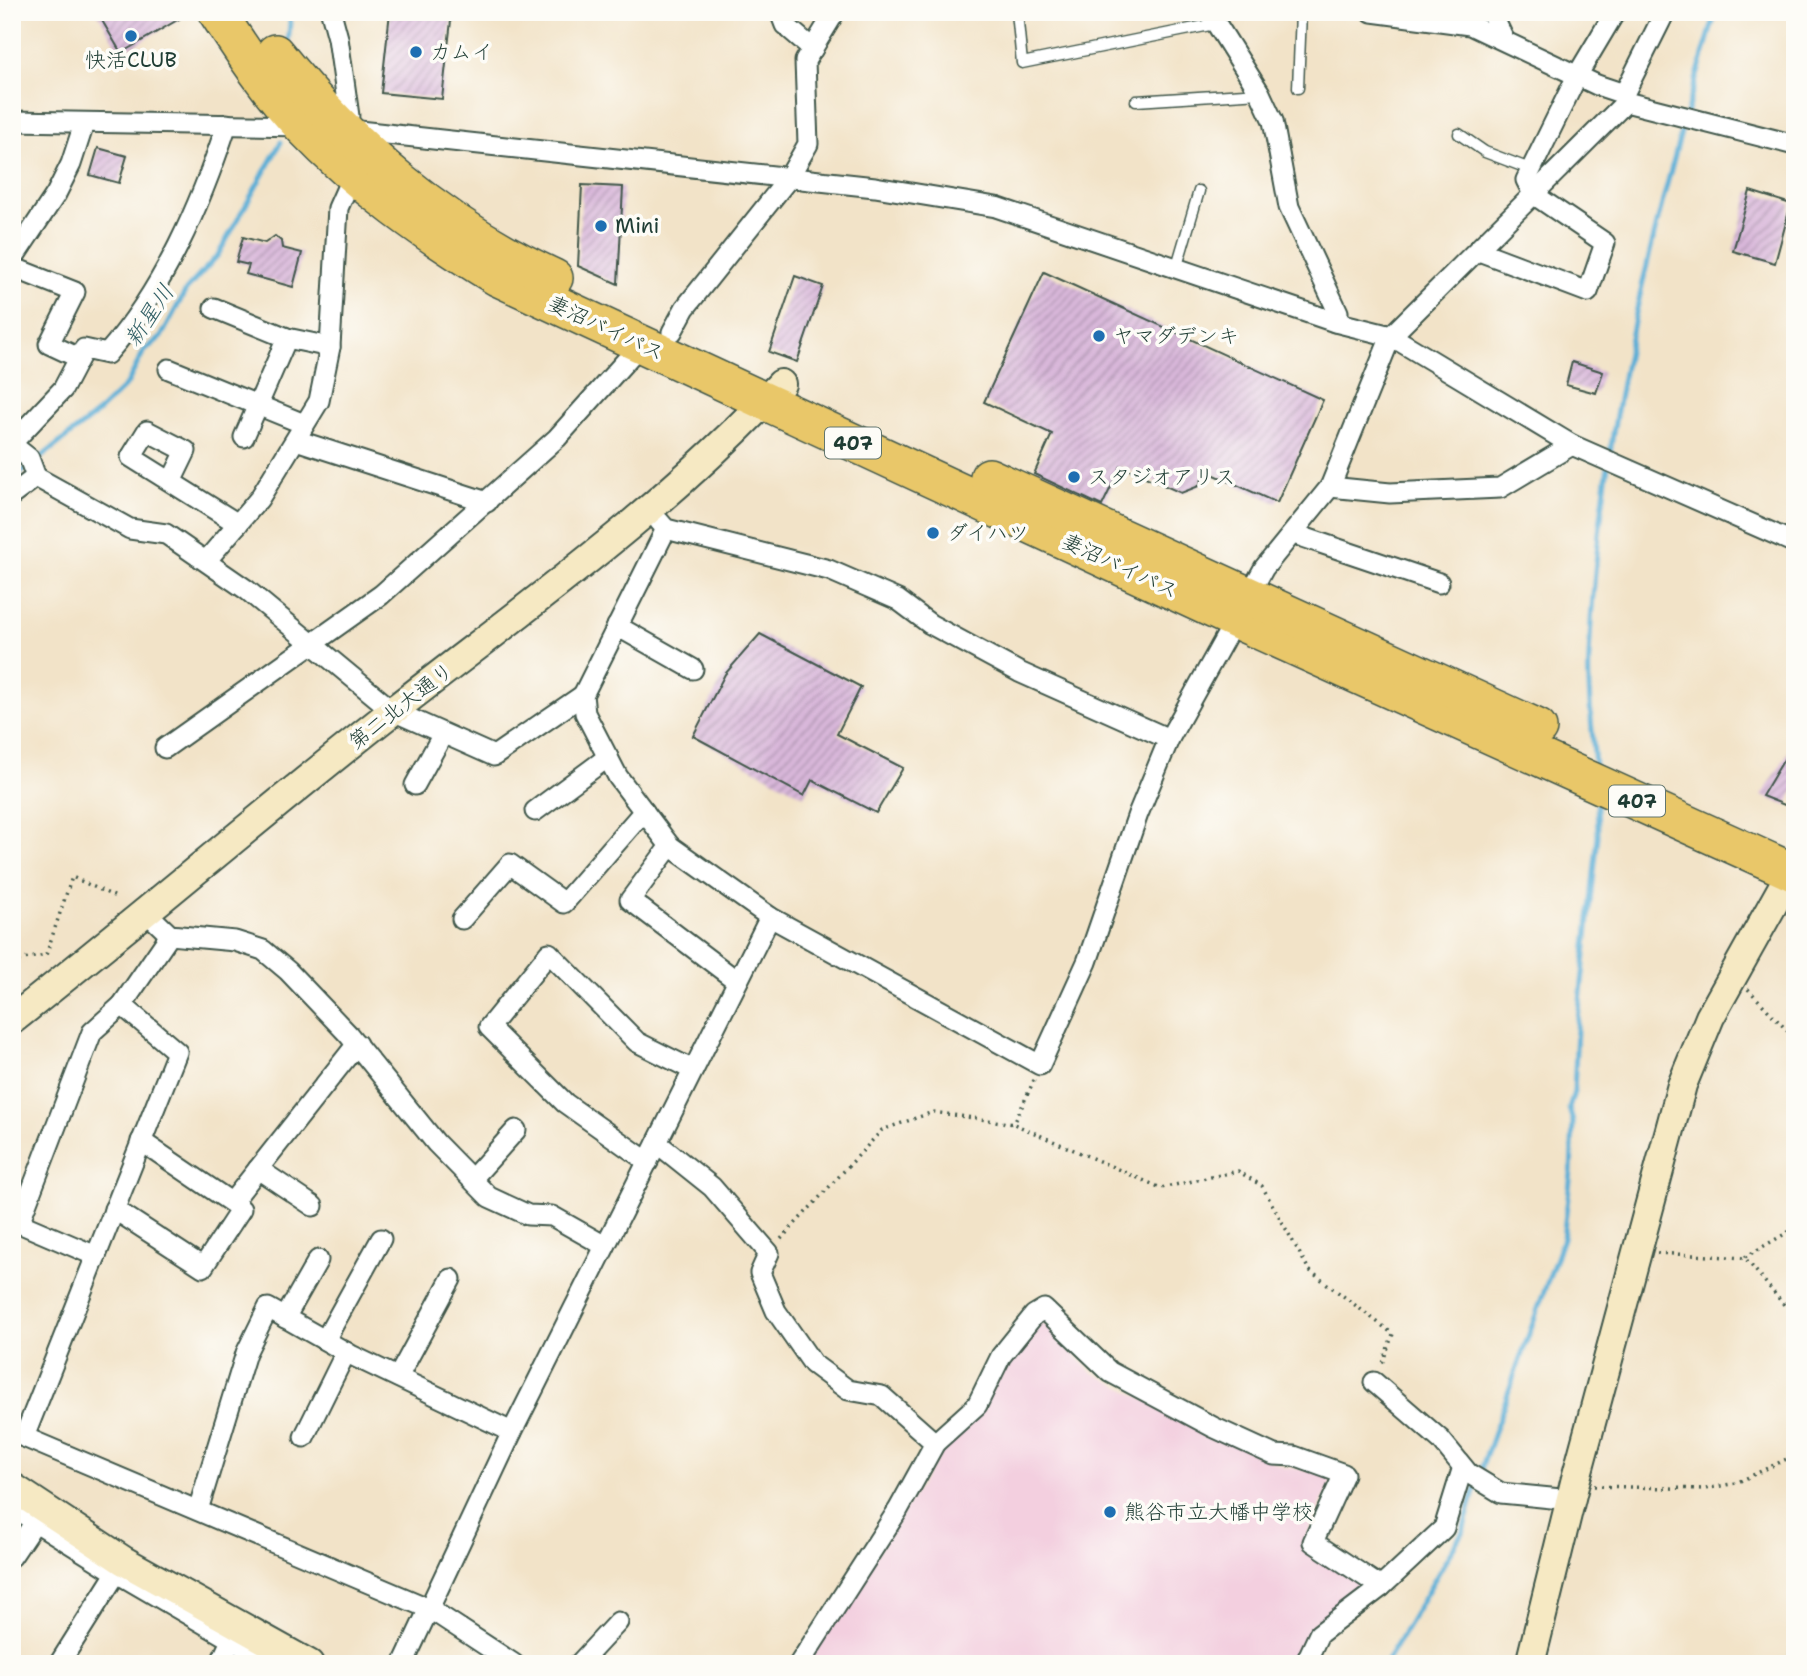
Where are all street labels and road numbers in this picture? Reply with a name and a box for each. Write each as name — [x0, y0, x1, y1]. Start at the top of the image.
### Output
street label: 妻沼バイパス — [543, 289, 669, 367]
road number: 407 — [825, 428, 881, 458]
street label: 妻沼バイパス — [1057, 527, 1183, 605]
street label: 第二北大通り — [343, 656, 459, 756]
road number: 407 — [1609, 786, 1665, 816]

